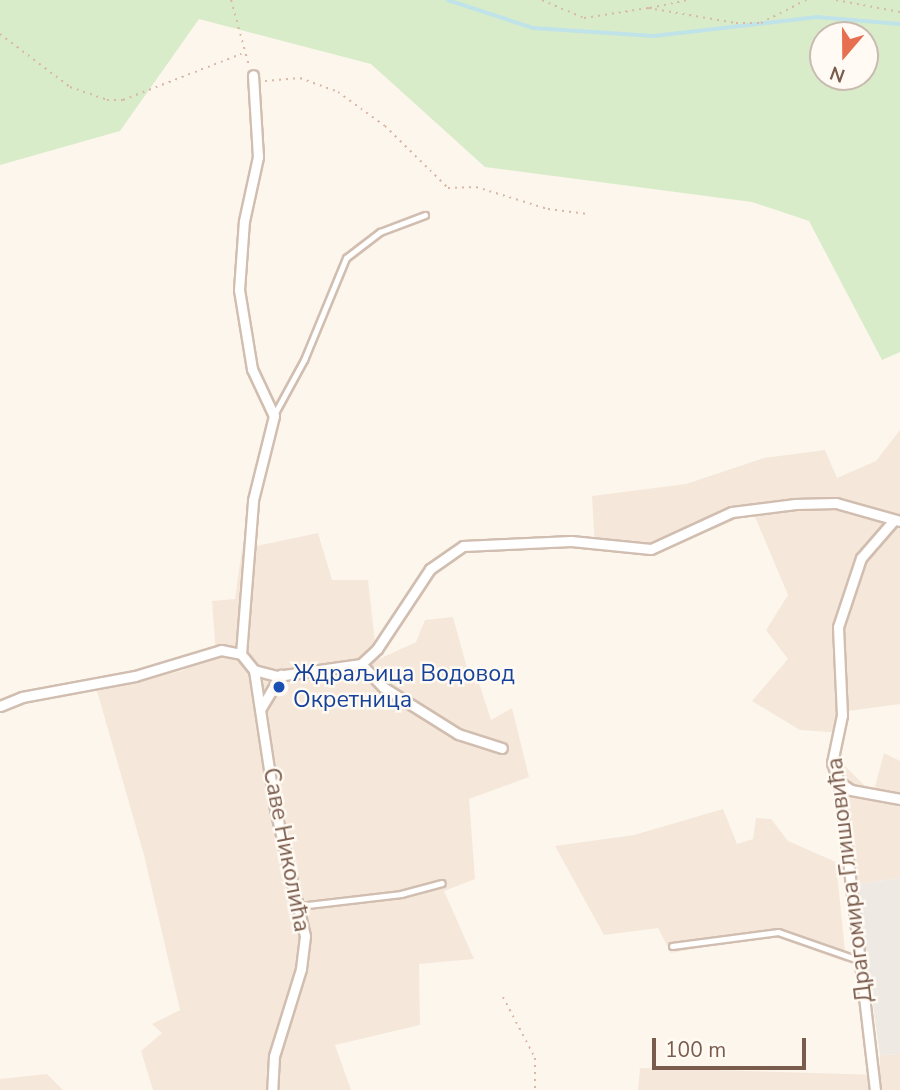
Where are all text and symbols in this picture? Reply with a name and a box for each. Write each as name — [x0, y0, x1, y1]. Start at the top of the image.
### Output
north arrow — [809, 21, 879, 91]
text: N — [826, 59, 849, 89]
place label: Ждраљица Водовод Окретница — [293, 660, 515, 714]
marker: Ждраљица Водовод Окретница — [271, 679, 287, 695]
street label: Драгомира Глишовића — [821, 756, 879, 1004]
street label: Саве Николића — [257, 766, 315, 934]
scale bar — [655, 1024, 809, 1068]
text: 100 m — [665, 1036, 726, 1064]

